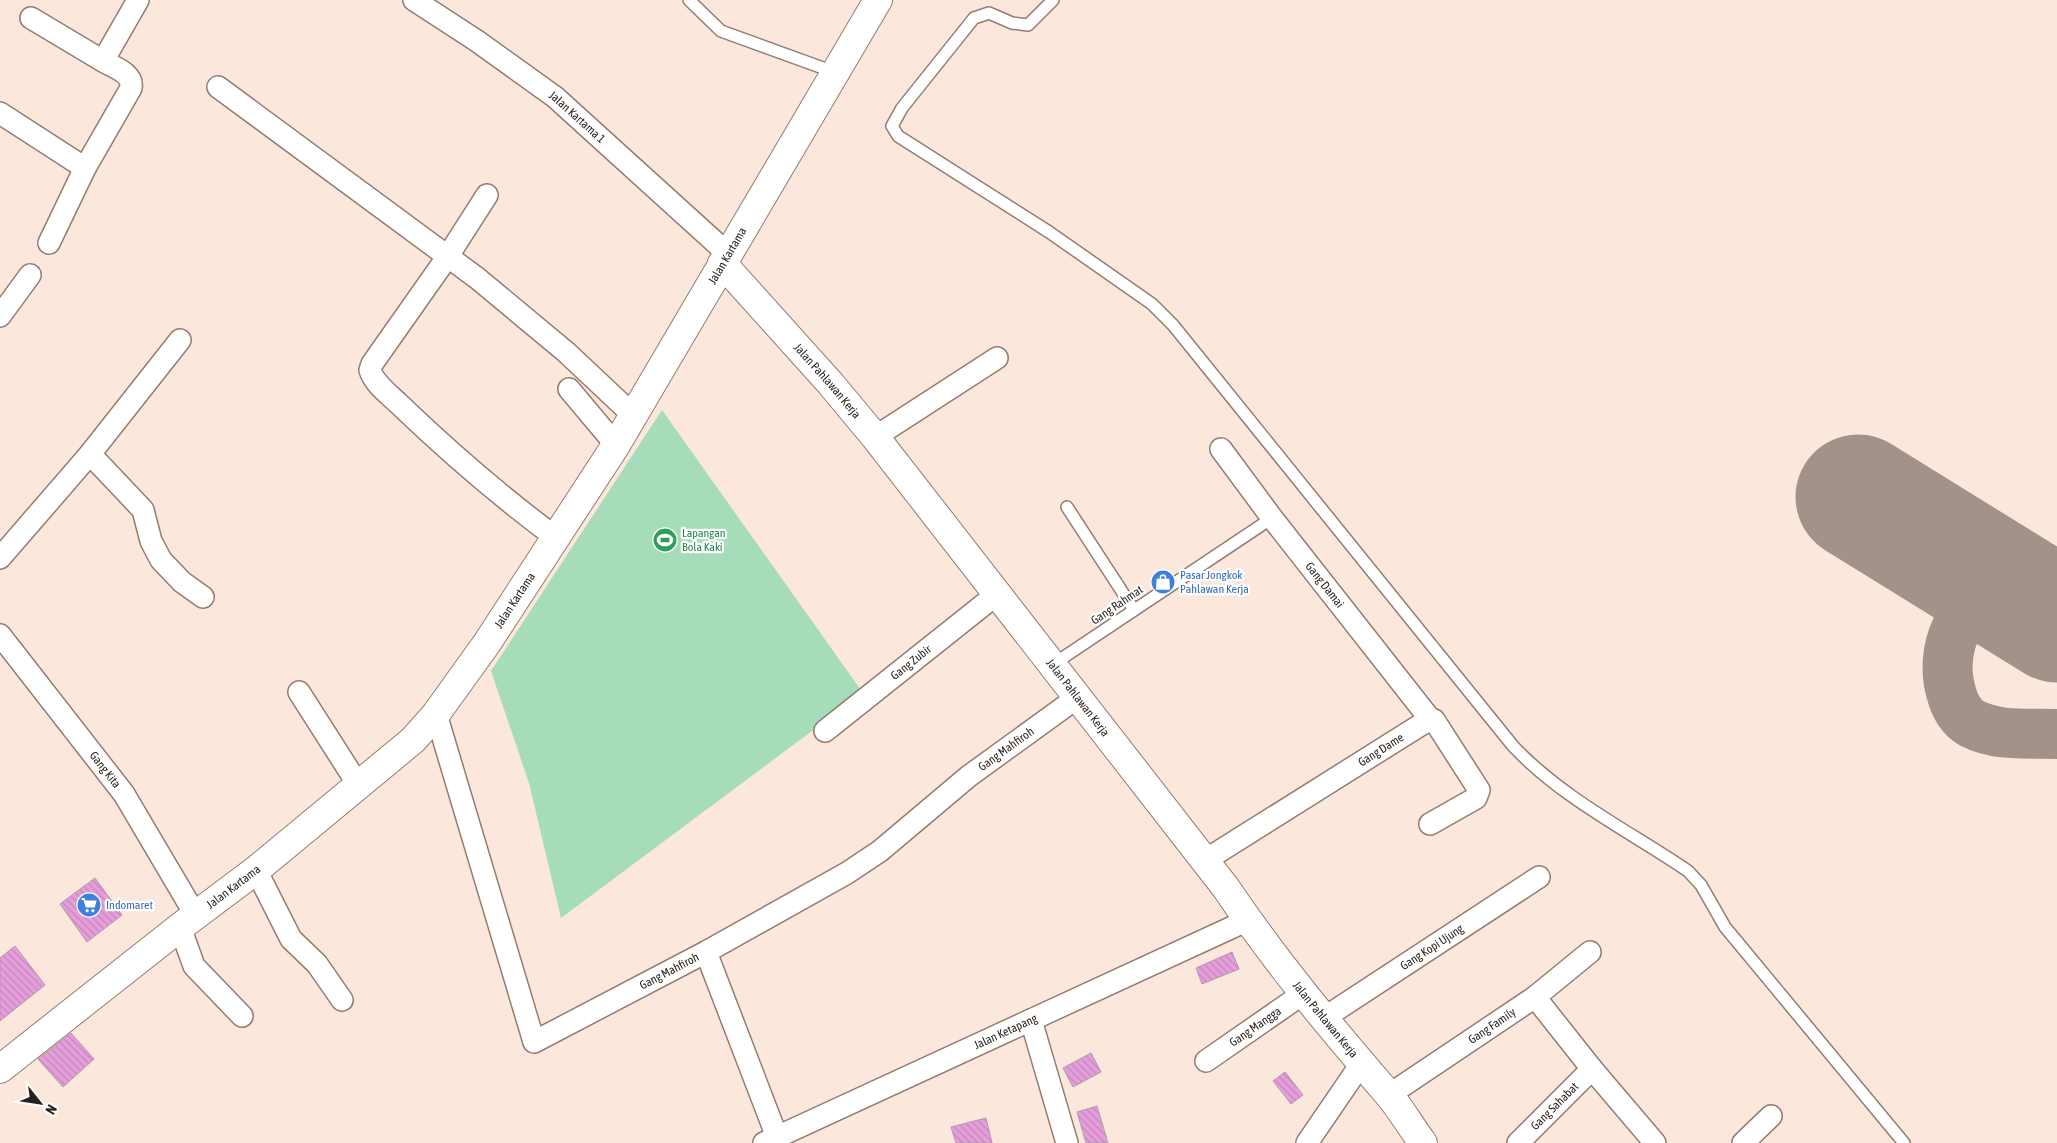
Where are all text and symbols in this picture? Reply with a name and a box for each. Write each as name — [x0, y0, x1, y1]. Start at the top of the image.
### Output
street label: Jalan Kartama 1 — [546, 88, 608, 146]
street label: Jalan Kartama — [705, 225, 750, 287]
street label: Jalan Pahlawan Kerja — [791, 341, 863, 421]
place label: Lapangan Bola Kaki — [682, 526, 726, 554]
sports icon: Lapangan Bola Kaki — [652, 527, 678, 553]
street label: Gang Damai — [1302, 559, 1347, 611]
place label: Pasar Jongkok Pahlawan Kerja — [1180, 568, 1249, 596]
shop icon: Pasar Jongkok Pahlawan Kerja — [1150, 569, 1176, 595]
street label: Jalan Kartama — [491, 570, 538, 631]
street label: Gang Rahmat — [1088, 582, 1146, 627]
street label: Gang Zubir — [888, 642, 934, 683]
street label: Jalan Pahlawan Kerja — [1043, 656, 1112, 739]
street label: Gang Mahfiroh — [976, 724, 1037, 774]
street label: Gang Dame — [1356, 730, 1406, 769]
street label: Gang Kita — [87, 749, 124, 791]
street label: Jalan Kartama — [204, 862, 263, 912]
supermarket icon: Indomaret — [76, 892, 102, 918]
place label: Indomaret — [106, 898, 153, 912]
street label: Gang Kopi Ujung — [1398, 921, 1467, 973]
street label: Gang Mahfiroh — [637, 950, 701, 993]
street label: Jalan Pahlawan Kerja — [1290, 978, 1361, 1060]
street label: Gang Mangga — [1227, 1004, 1284, 1050]
street label: Gang Family — [1466, 1005, 1518, 1047]
street label: Jalan Ketapang — [972, 1011, 1040, 1052]
north arrow — [15, 1078, 65, 1128]
street label: Gang Sahabat — [1528, 1079, 1582, 1133]
text: N — [42, 1102, 60, 1117]

